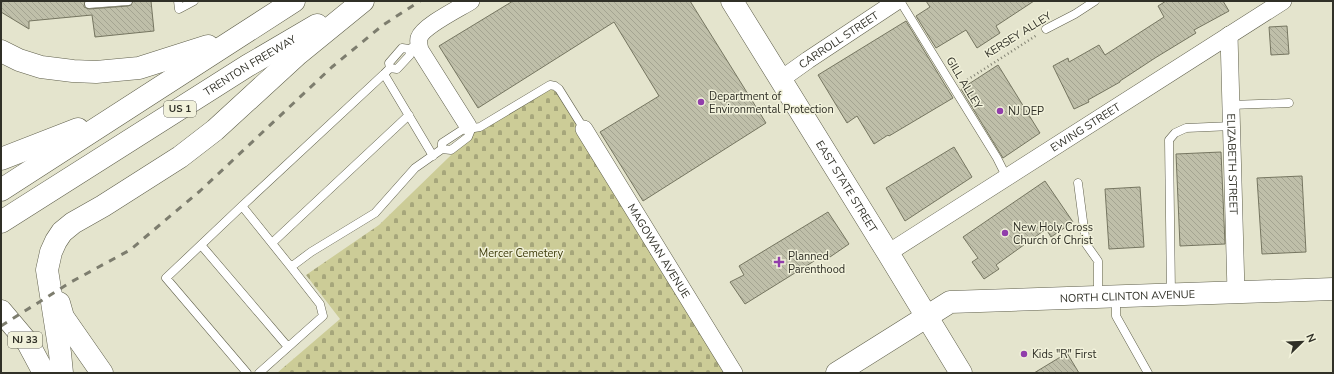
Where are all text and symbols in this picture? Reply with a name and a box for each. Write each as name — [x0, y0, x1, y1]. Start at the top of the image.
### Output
street label: CARROLL STREET — [796, 8, 882, 72]
street label: KERSEY ALLEY — [982, 8, 1055, 61]
street label: TRENTON FREEWAY — [201, 31, 299, 99]
street label: GILL ALLEY — [943, 54, 986, 112]
place label: Department of Environmental Protection — [709, 89, 834, 117]
marker: Department of Environmental Protection — [696, 97, 706, 107]
street label: EWING STREET — [1047, 99, 1123, 155]
road number: US 1 — [164, 101, 196, 117]
place label: NJ DEP — [1008, 104, 1044, 119]
marker: NJ DEP — [995, 106, 1005, 116]
street label: ELIZABETH STREET — [1224, 113, 1241, 215]
street label: EAST STATE STREET — [813, 137, 881, 236]
street label: MAGOWAN AVENUE — [624, 201, 694, 301]
place label: New Holy Cross Church of Christ — [1013, 220, 1093, 248]
marker: New Holy Cross Church of Christ — [1000, 228, 1010, 238]
park label: Mercer Cemetery — [479, 246, 564, 261]
place label: Planned Parenthood — [788, 249, 845, 277]
marker: Planned Parenthood — [773, 256, 785, 268]
street label: NORTH CLINTON AVENUE — [1059, 286, 1195, 306]
north arrow — [1282, 322, 1322, 362]
road number: NJ 33 — [8, 332, 42, 348]
text: N — [1302, 332, 1319, 345]
place label: Kids "R" First — [1032, 347, 1096, 362]
marker: Kids "R" First — [1019, 349, 1029, 359]

